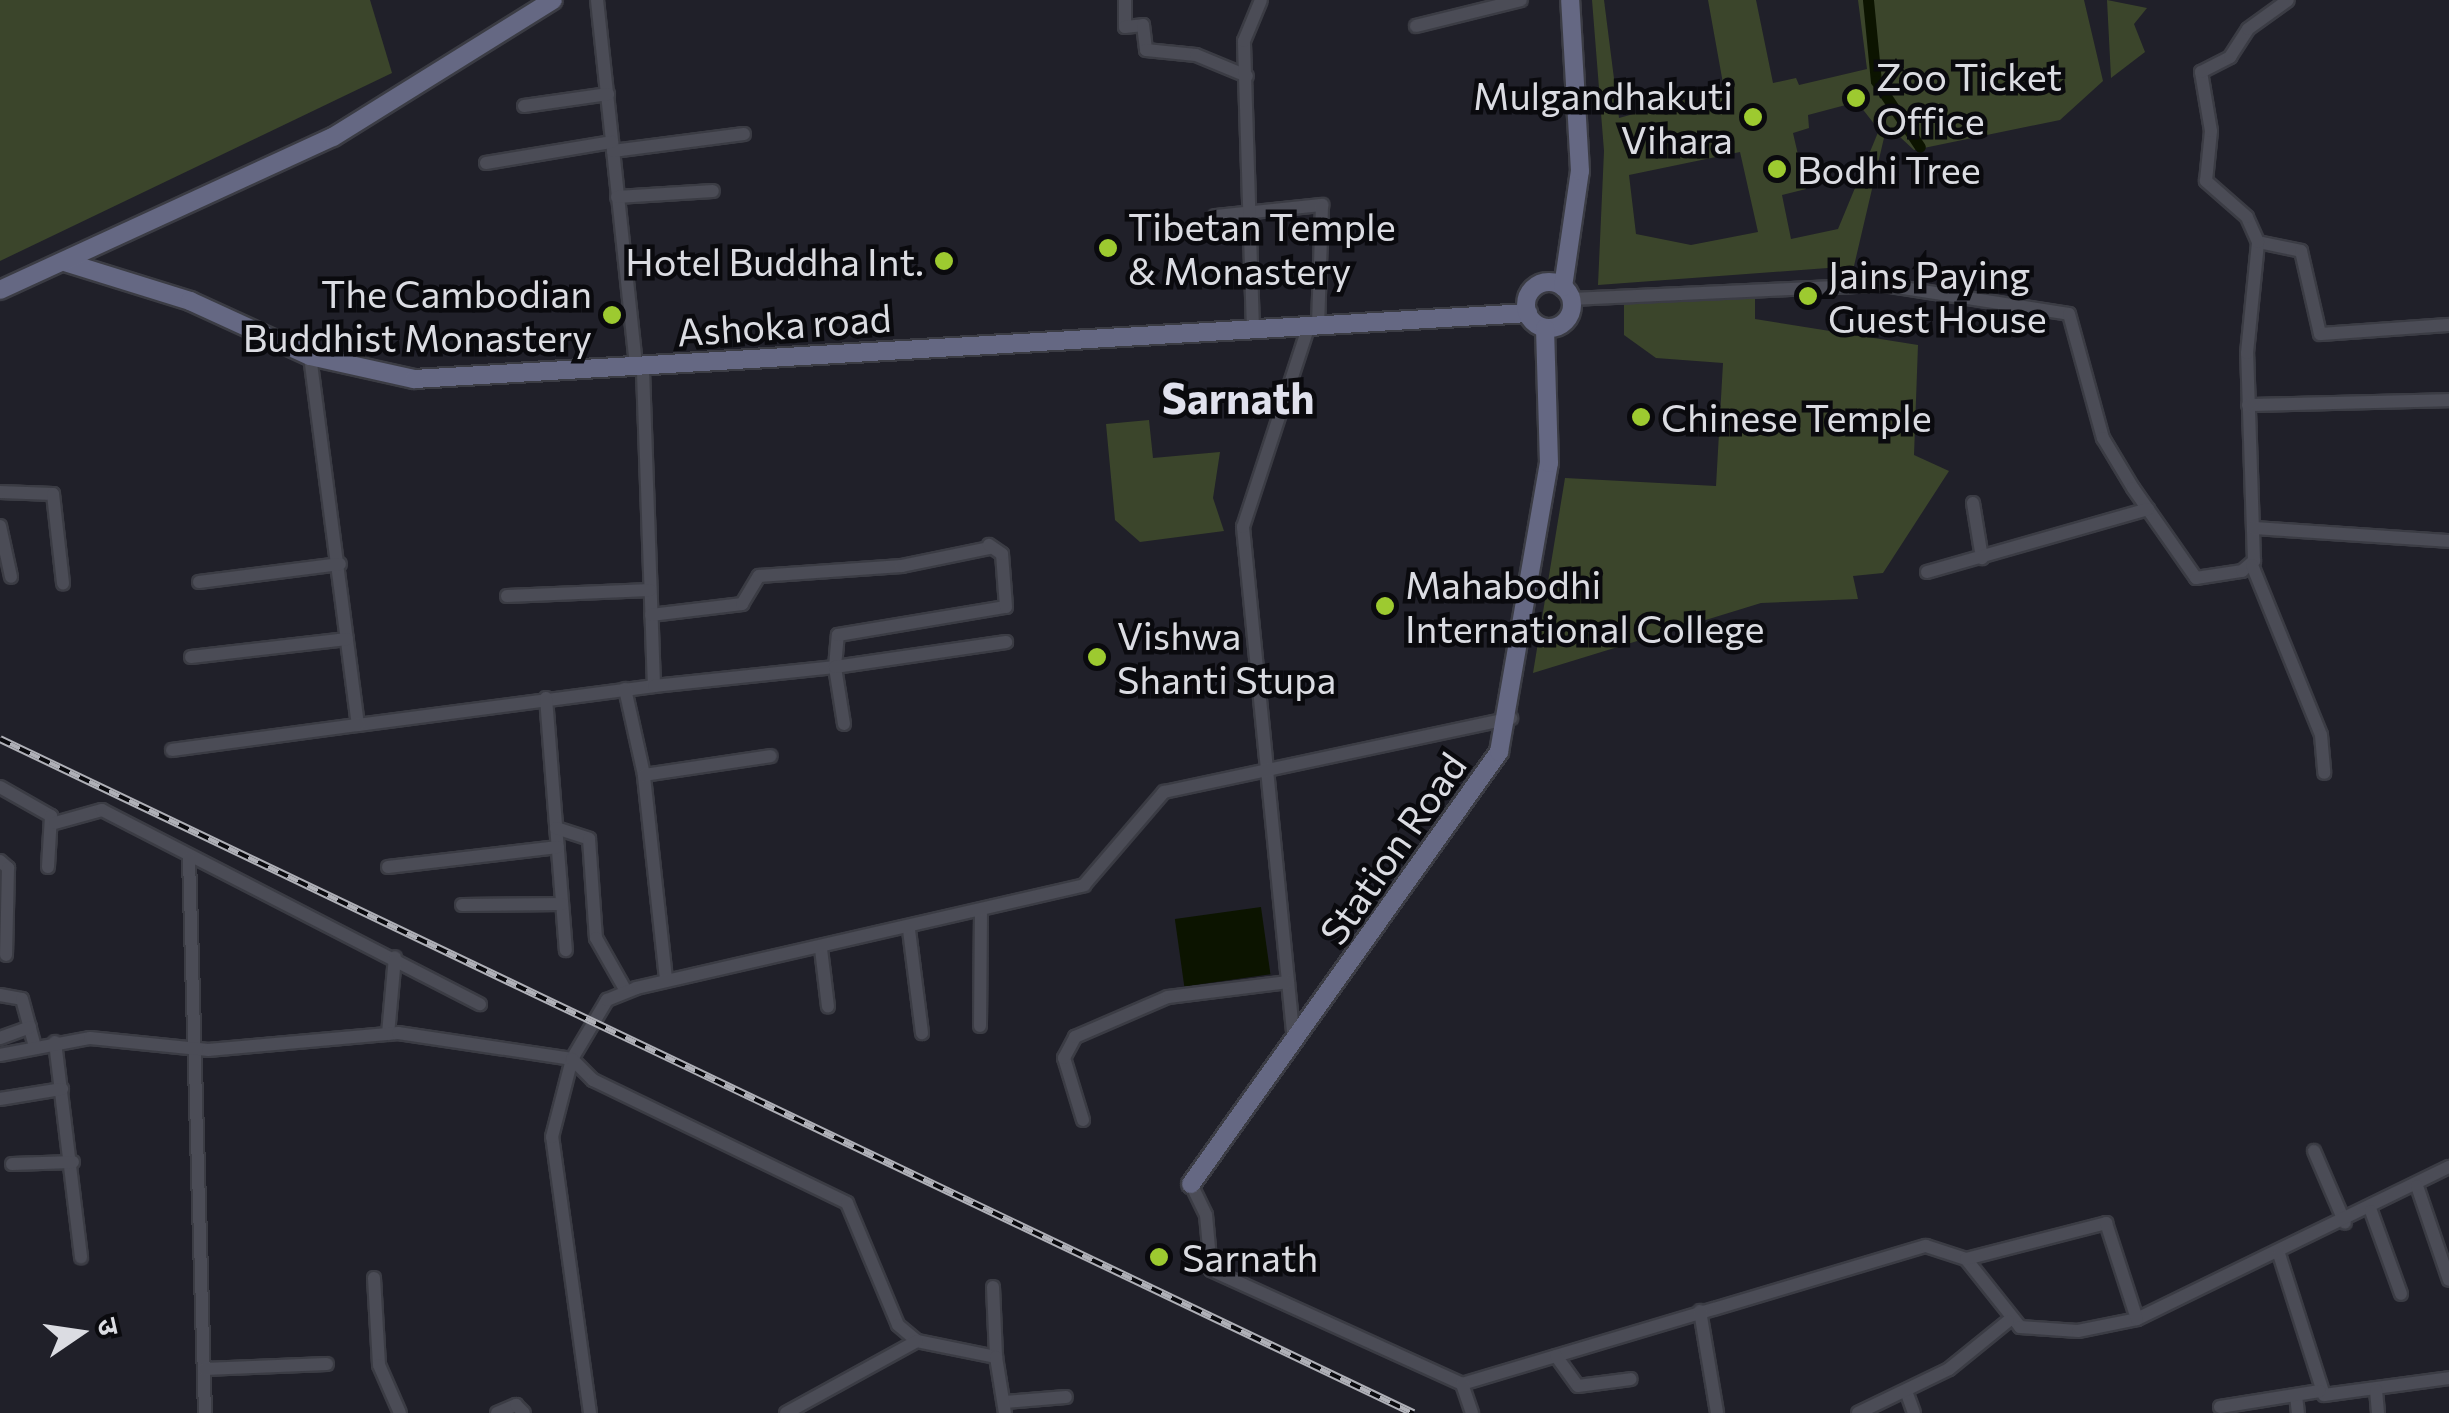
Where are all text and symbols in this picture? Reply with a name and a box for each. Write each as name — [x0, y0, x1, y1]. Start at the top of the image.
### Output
place label: Zoo Ticket Office — [1876, 53, 2062, 142]
place label: Mulgandhakuti Vihara — [1473, 72, 1733, 162]
marker: Zoo Ticket Office — [1845, 87, 1867, 109]
marker: Mulgandhakuti Vihara — [1742, 106, 1764, 128]
place label: Bodhi Tree — [1797, 146, 1981, 192]
marker: Bodhi Tree — [1766, 158, 1788, 180]
place label: Tibetan Temple & Monastery — [1128, 203, 1396, 292]
marker: Tibetan Temple & Monastery — [1097, 237, 1119, 259]
place label: Hotel Buddha Int. — [625, 238, 924, 284]
marker: Hotel Buddha Int. — [933, 250, 955, 272]
place label: Jains Paying Guest House — [1828, 251, 2047, 340]
place label: The Cambodian Buddhist Monastery — [243, 270, 592, 360]
marker: Jains Paying Guest House — [1797, 285, 1819, 307]
street label: Ashoka road — [675, 294, 893, 354]
marker: The Cambodian Buddhist Monastery — [601, 304, 623, 326]
district label: Sarnath — [1161, 372, 1315, 422]
place label: Chinese Temple — [1661, 394, 1932, 440]
marker: Chinese Temple — [1630, 406, 1652, 428]
place label: Mahabodhi International College — [1405, 561, 1765, 650]
marker: Mahabodhi International College — [1374, 595, 1396, 617]
place label: Vishwa Shanti Stupa — [1117, 612, 1336, 702]
marker: Vishwa Shanti Stupa — [1086, 646, 1108, 668]
street label: Station Road — [1309, 744, 1475, 952]
place label: Sarnath — [1182, 1234, 1318, 1280]
marker: Sarnath — [1146, 1244, 1172, 1270]
north arrow — [30, 1283, 130, 1383]
text: उ — [91, 1314, 128, 1338]

